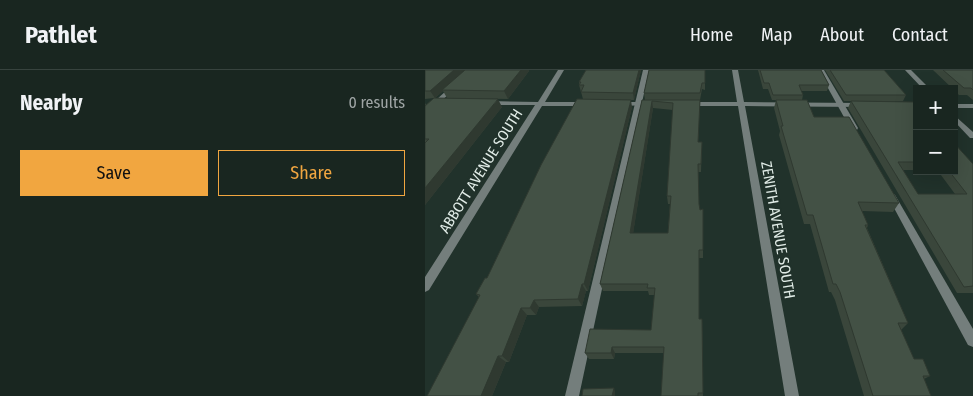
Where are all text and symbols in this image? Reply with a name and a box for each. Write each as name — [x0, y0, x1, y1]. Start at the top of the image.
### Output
text: Pathlet — [25, 21, 97, 49]
text: Home — [690, 24, 733, 46]
text: Map — [761, 24, 792, 46]
text: About — [820, 24, 864, 46]
text: Contact — [892, 24, 948, 46]
map controls — [913, 85, 958, 175]
button: + — [913, 85, 958, 130]
text: Nearby — [20, 90, 82, 116]
text: 0 results — [348, 93, 405, 112]
street label: ABBOTT AVENUE SOUTH — [435, 106, 527, 236]
button: − — [913, 130, 958, 175]
button: Save — [20, 150, 208, 196]
button: Share — [218, 150, 405, 196]
street label: ZENITH AVENUE SOUTH — [757, 160, 799, 300]

